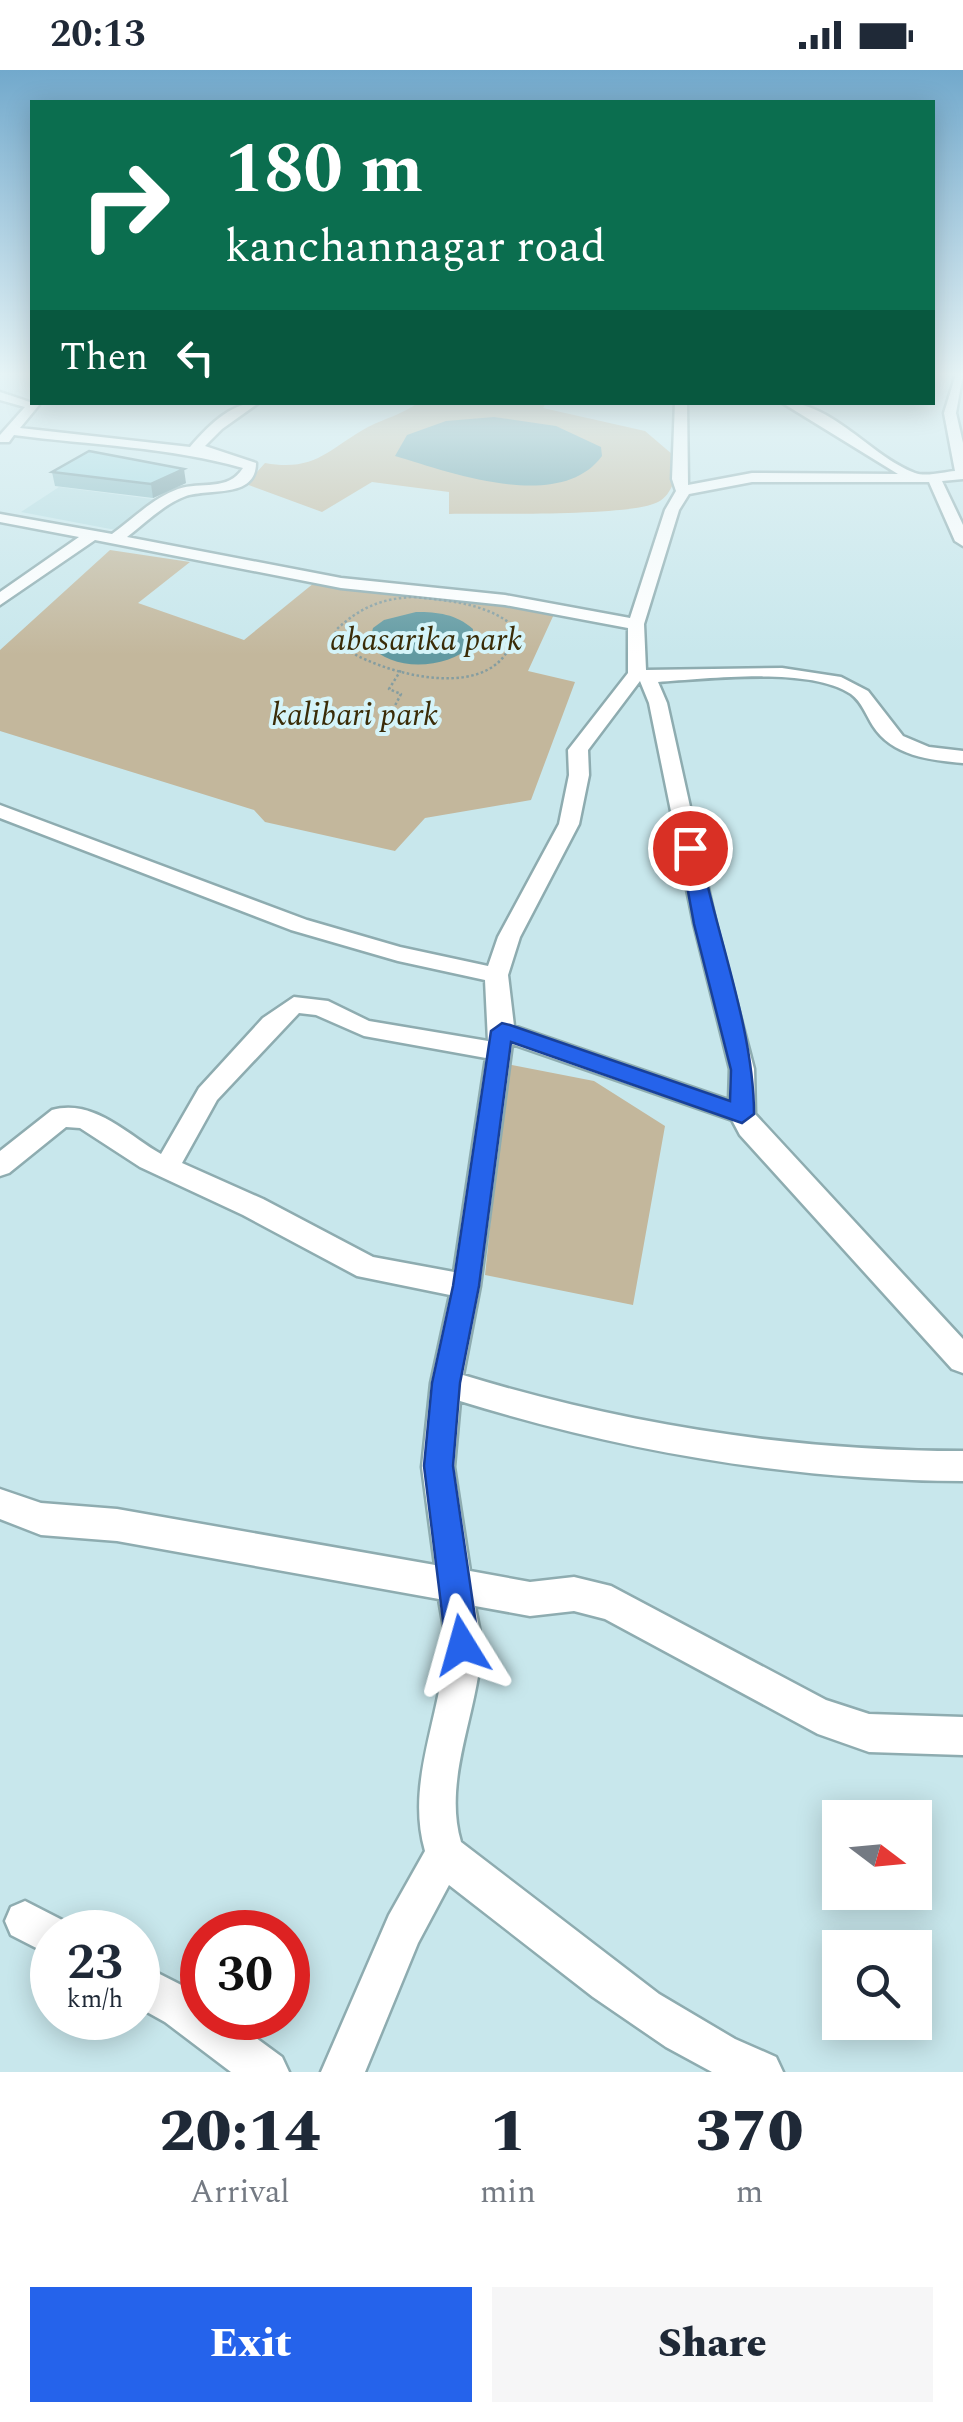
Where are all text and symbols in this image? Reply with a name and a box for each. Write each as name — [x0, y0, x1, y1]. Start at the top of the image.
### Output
text: 20:13 — [50, 6, 145, 64]
text: 180 m — [225, 117, 423, 223]
icon: right — [60, 140, 190, 270]
text: kanchannagar road — [225, 213, 606, 282]
text: Then — [60, 329, 148, 387]
icon: left — [168, 330, 223, 385]
park label: abasarika park — [330, 616, 522, 665]
park label: kalibari park — [272, 691, 438, 740]
pin — [648, 806, 733, 891]
icon: arrive — [663, 821, 718, 876]
position arrow — [410, 1593, 514, 1697]
north arrow — [822, 1800, 932, 1910]
map controls — [822, 1800, 932, 2040]
speed limit sign: 30 — [180, 1910, 310, 2040]
text: 23 — [67, 1925, 123, 2001]
button: search — [822, 1930, 932, 2040]
text: km/h — [67, 1981, 123, 2019]
text: 20:14 — [160, 2086, 320, 2178]
text: 1 — [490, 2086, 526, 2178]
text: 370 — [695, 2086, 803, 2178]
text: Arrival — [190, 2168, 290, 2217]
text: min — [480, 2168, 536, 2217]
text: m — [736, 2168, 763, 2217]
button: Exit — [30, 2287, 472, 2402]
button: Share — [492, 2287, 933, 2402]

